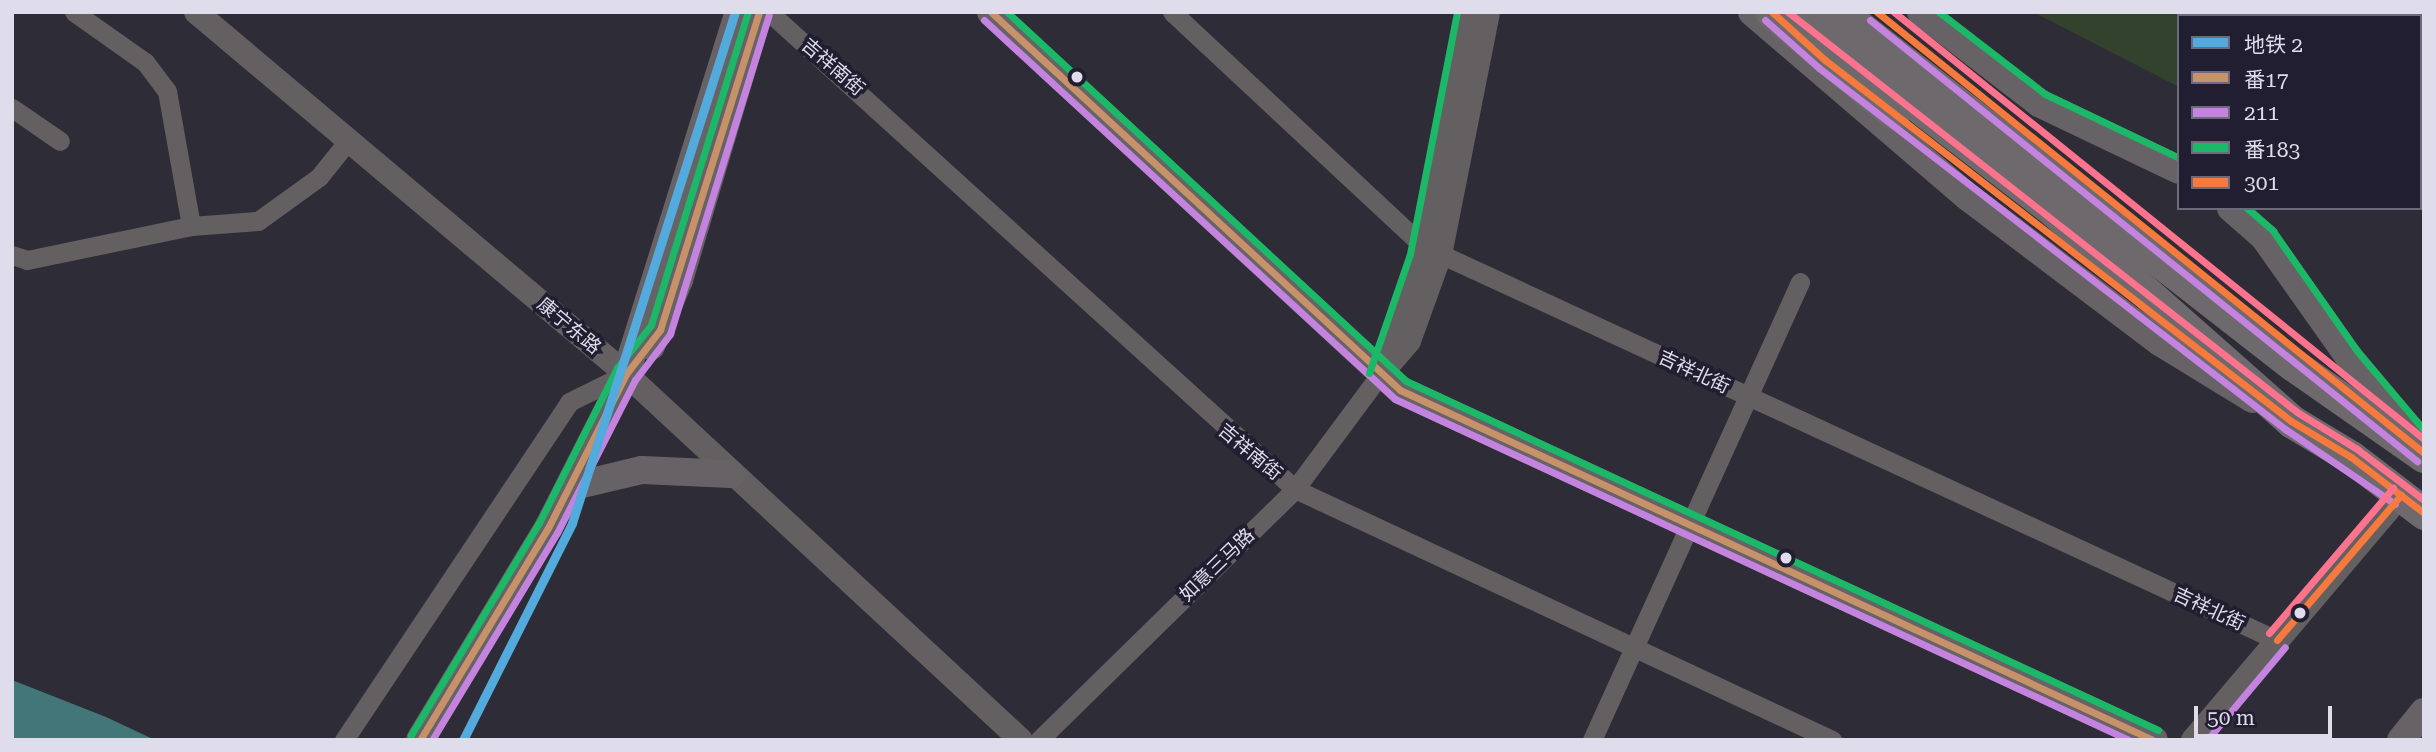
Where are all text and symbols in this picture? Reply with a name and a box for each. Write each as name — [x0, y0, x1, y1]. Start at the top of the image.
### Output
legend — [2177, 14, 2422, 210]
street label: 吉祥南街 — [797, 33, 869, 101]
text: 地铁 2 — [2244, 33, 2303, 57]
text: 番17 — [2244, 68, 2289, 92]
unlabelled marker — [1070, 70, 1084, 84]
text: 211 — [2244, 101, 2279, 125]
text: 番183 — [2244, 138, 2300, 162]
text: 301 — [2244, 171, 2279, 195]
street label: 康宁东路 — [533, 293, 605, 359]
street label: 吉祥北街 — [1655, 346, 1733, 398]
street label: 吉祥南街 — [1214, 419, 1286, 485]
street label: 如意三马路 — [1175, 524, 1259, 606]
unlabelled marker — [1779, 551, 1793, 565]
street label: 吉祥北街 — [2170, 583, 2248, 635]
unlabelled marker — [2293, 606, 2307, 620]
scale bar — [2198, 692, 2336, 736]
text: 50 m — [2207, 706, 2255, 730]

